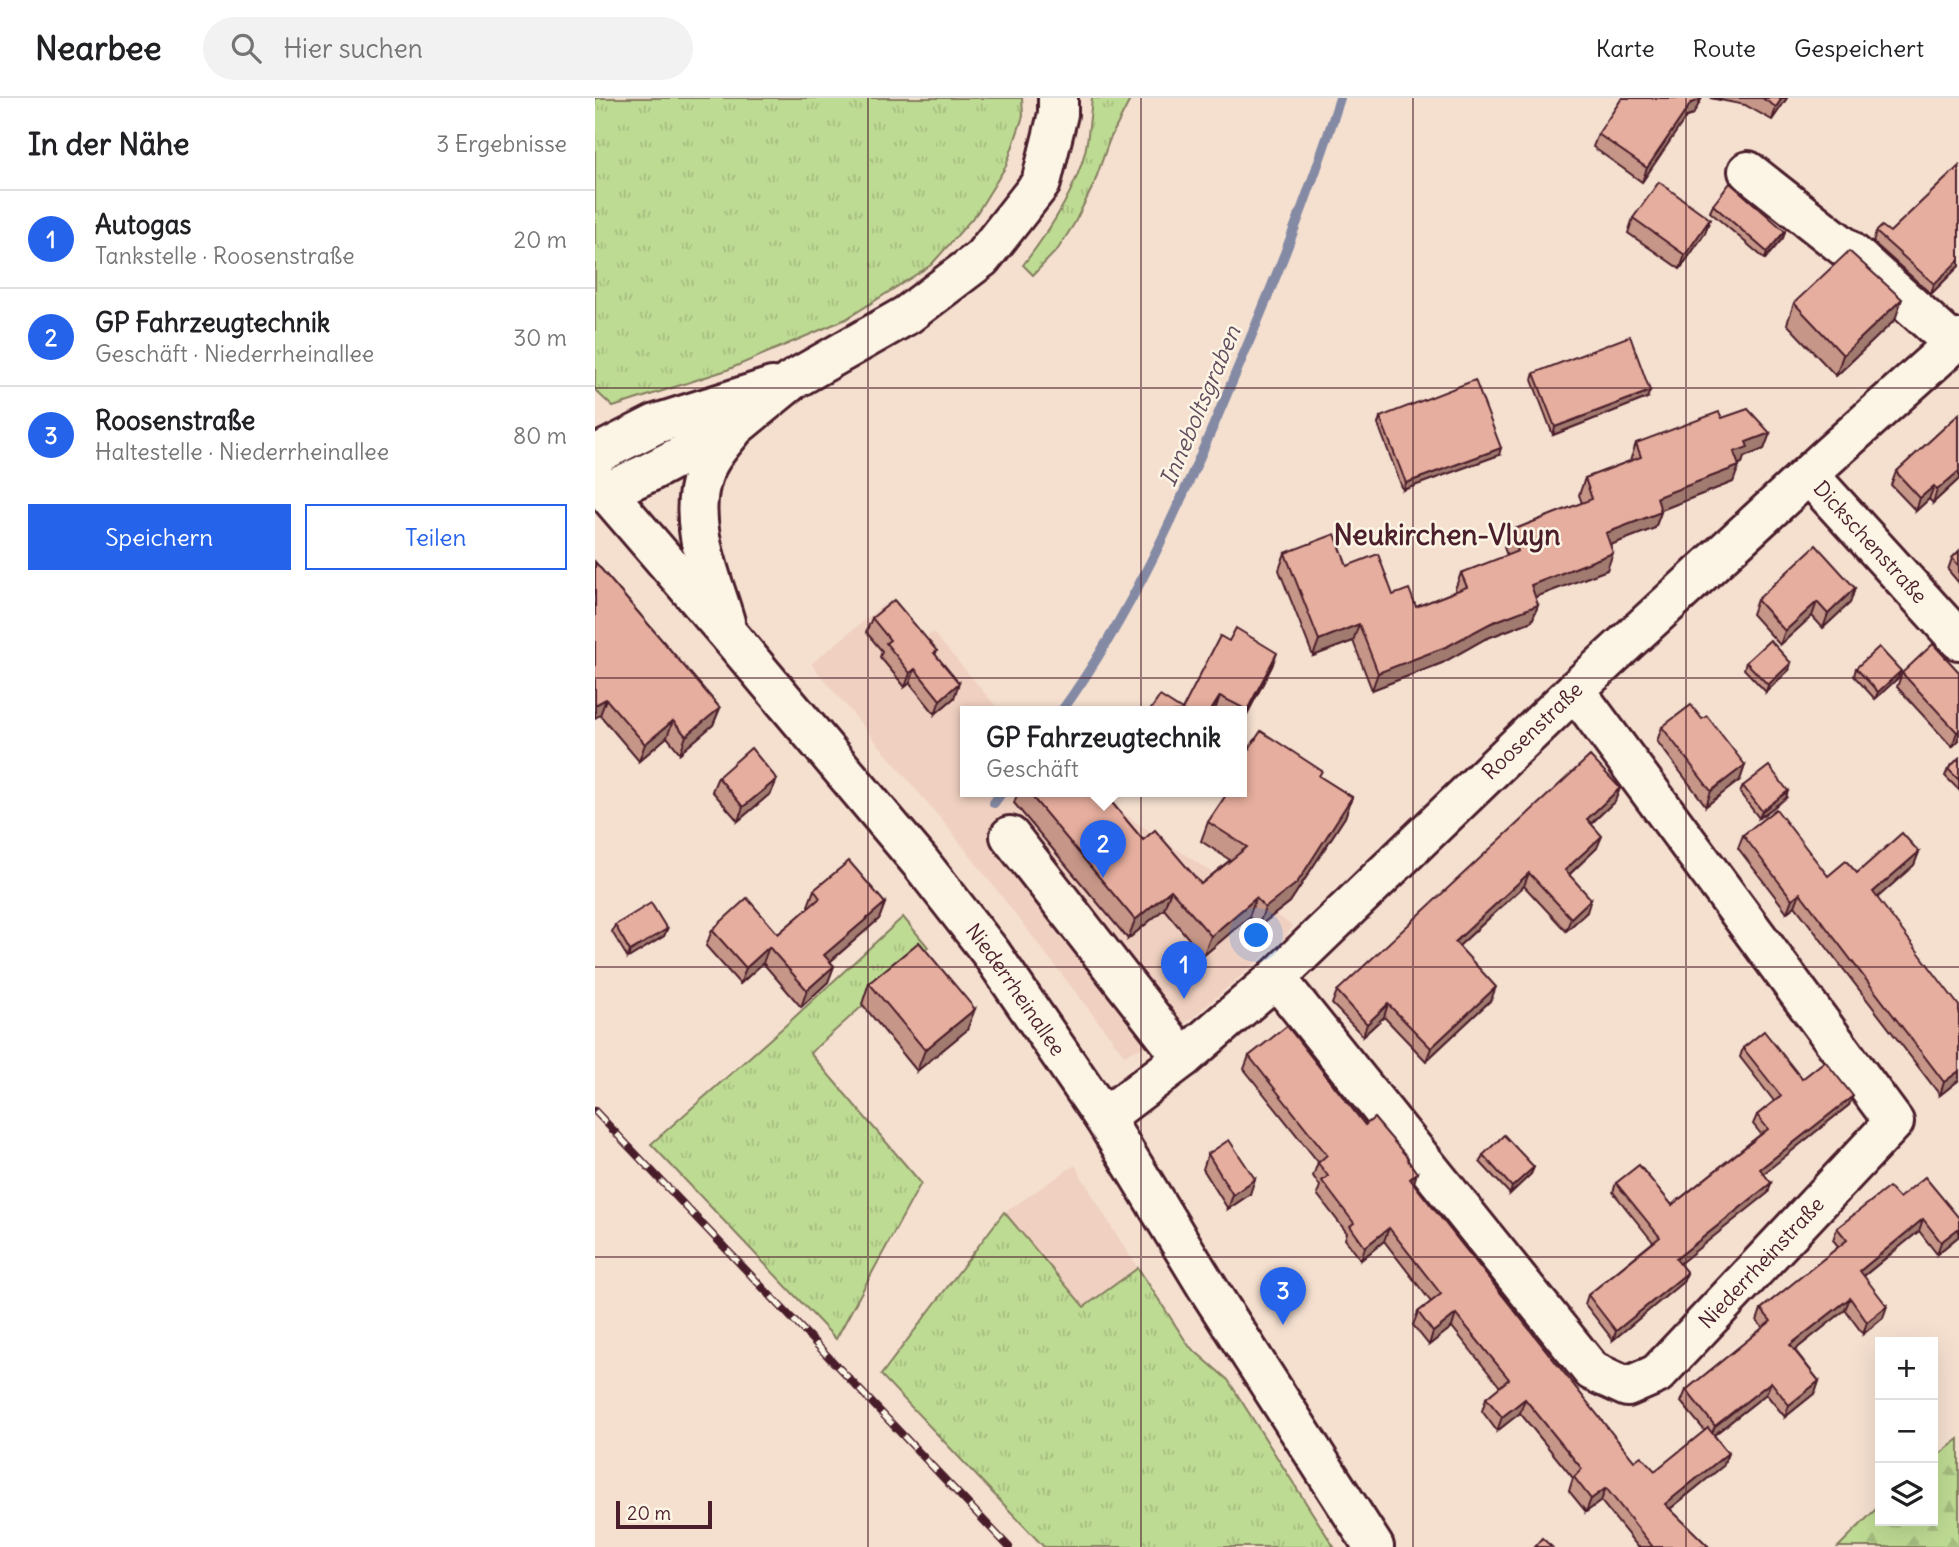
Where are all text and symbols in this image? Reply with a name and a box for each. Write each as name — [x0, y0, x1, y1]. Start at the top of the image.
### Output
search box — [203, 17, 693, 80]
text: Nearbee — [35, 27, 161, 69]
icon: search — [227, 29, 265, 67]
text: Hier suchen — [283, 32, 423, 65]
text: Karte — [1596, 33, 1655, 63]
text: Route — [1693, 33, 1756, 63]
text: Gespeichert — [1794, 33, 1924, 63]
text: In der Nähe — [28, 125, 190, 163]
text: 3 Ergebnisse — [436, 129, 567, 158]
text: Autogas — [95, 208, 191, 241]
text: 1 — [46, 225, 56, 254]
text: 20 m — [514, 225, 567, 254]
text: Tankstelle · Roosenstraße — [95, 241, 355, 270]
text: GP Fahrzeugtechnik — [95, 306, 330, 339]
water label: Inneboltsgraben — [1153, 321, 1247, 490]
text: 2 — [45, 323, 57, 352]
text: 30 m — [513, 323, 567, 352]
text: Geschäft · Niederrheinallee — [95, 339, 374, 368]
text: Roosenstraße — [95, 404, 255, 437]
text: 3 — [44, 421, 58, 450]
text: 80 m — [513, 421, 567, 450]
text: Haltestelle · Niederrheinallee — [95, 437, 389, 466]
street label: Dickschenstraße — [1808, 475, 1933, 609]
button: Speichern — [28, 504, 291, 570]
button: Teilen — [305, 504, 567, 570]
district label: Neukirchen-Vluyn — [1334, 517, 1560, 553]
street label: Roosenstraße — [1476, 676, 1588, 785]
popup — [960, 706, 1247, 797]
text: GP Fahrzeugtechnik — [986, 721, 1221, 754]
text: Geschäft — [986, 754, 1079, 783]
pin: 2 — [1080, 820, 1126, 878]
street label: Niederrheinallee — [960, 918, 1072, 1061]
your location — [1239, 918, 1273, 952]
pin: 1 — [1161, 941, 1207, 999]
street label: Niederrheinstraße — [1693, 1191, 1830, 1334]
pin: 3 — [1260, 1267, 1306, 1325]
map controls — [1875, 1337, 1938, 1526]
button: + — [1875, 1337, 1938, 1400]
button: − — [1875, 1400, 1938, 1463]
button: layers — [1875, 1463, 1938, 1526]
scale bar — [616, 1498, 712, 1530]
text: 20 m — [627, 1501, 671, 1525]

